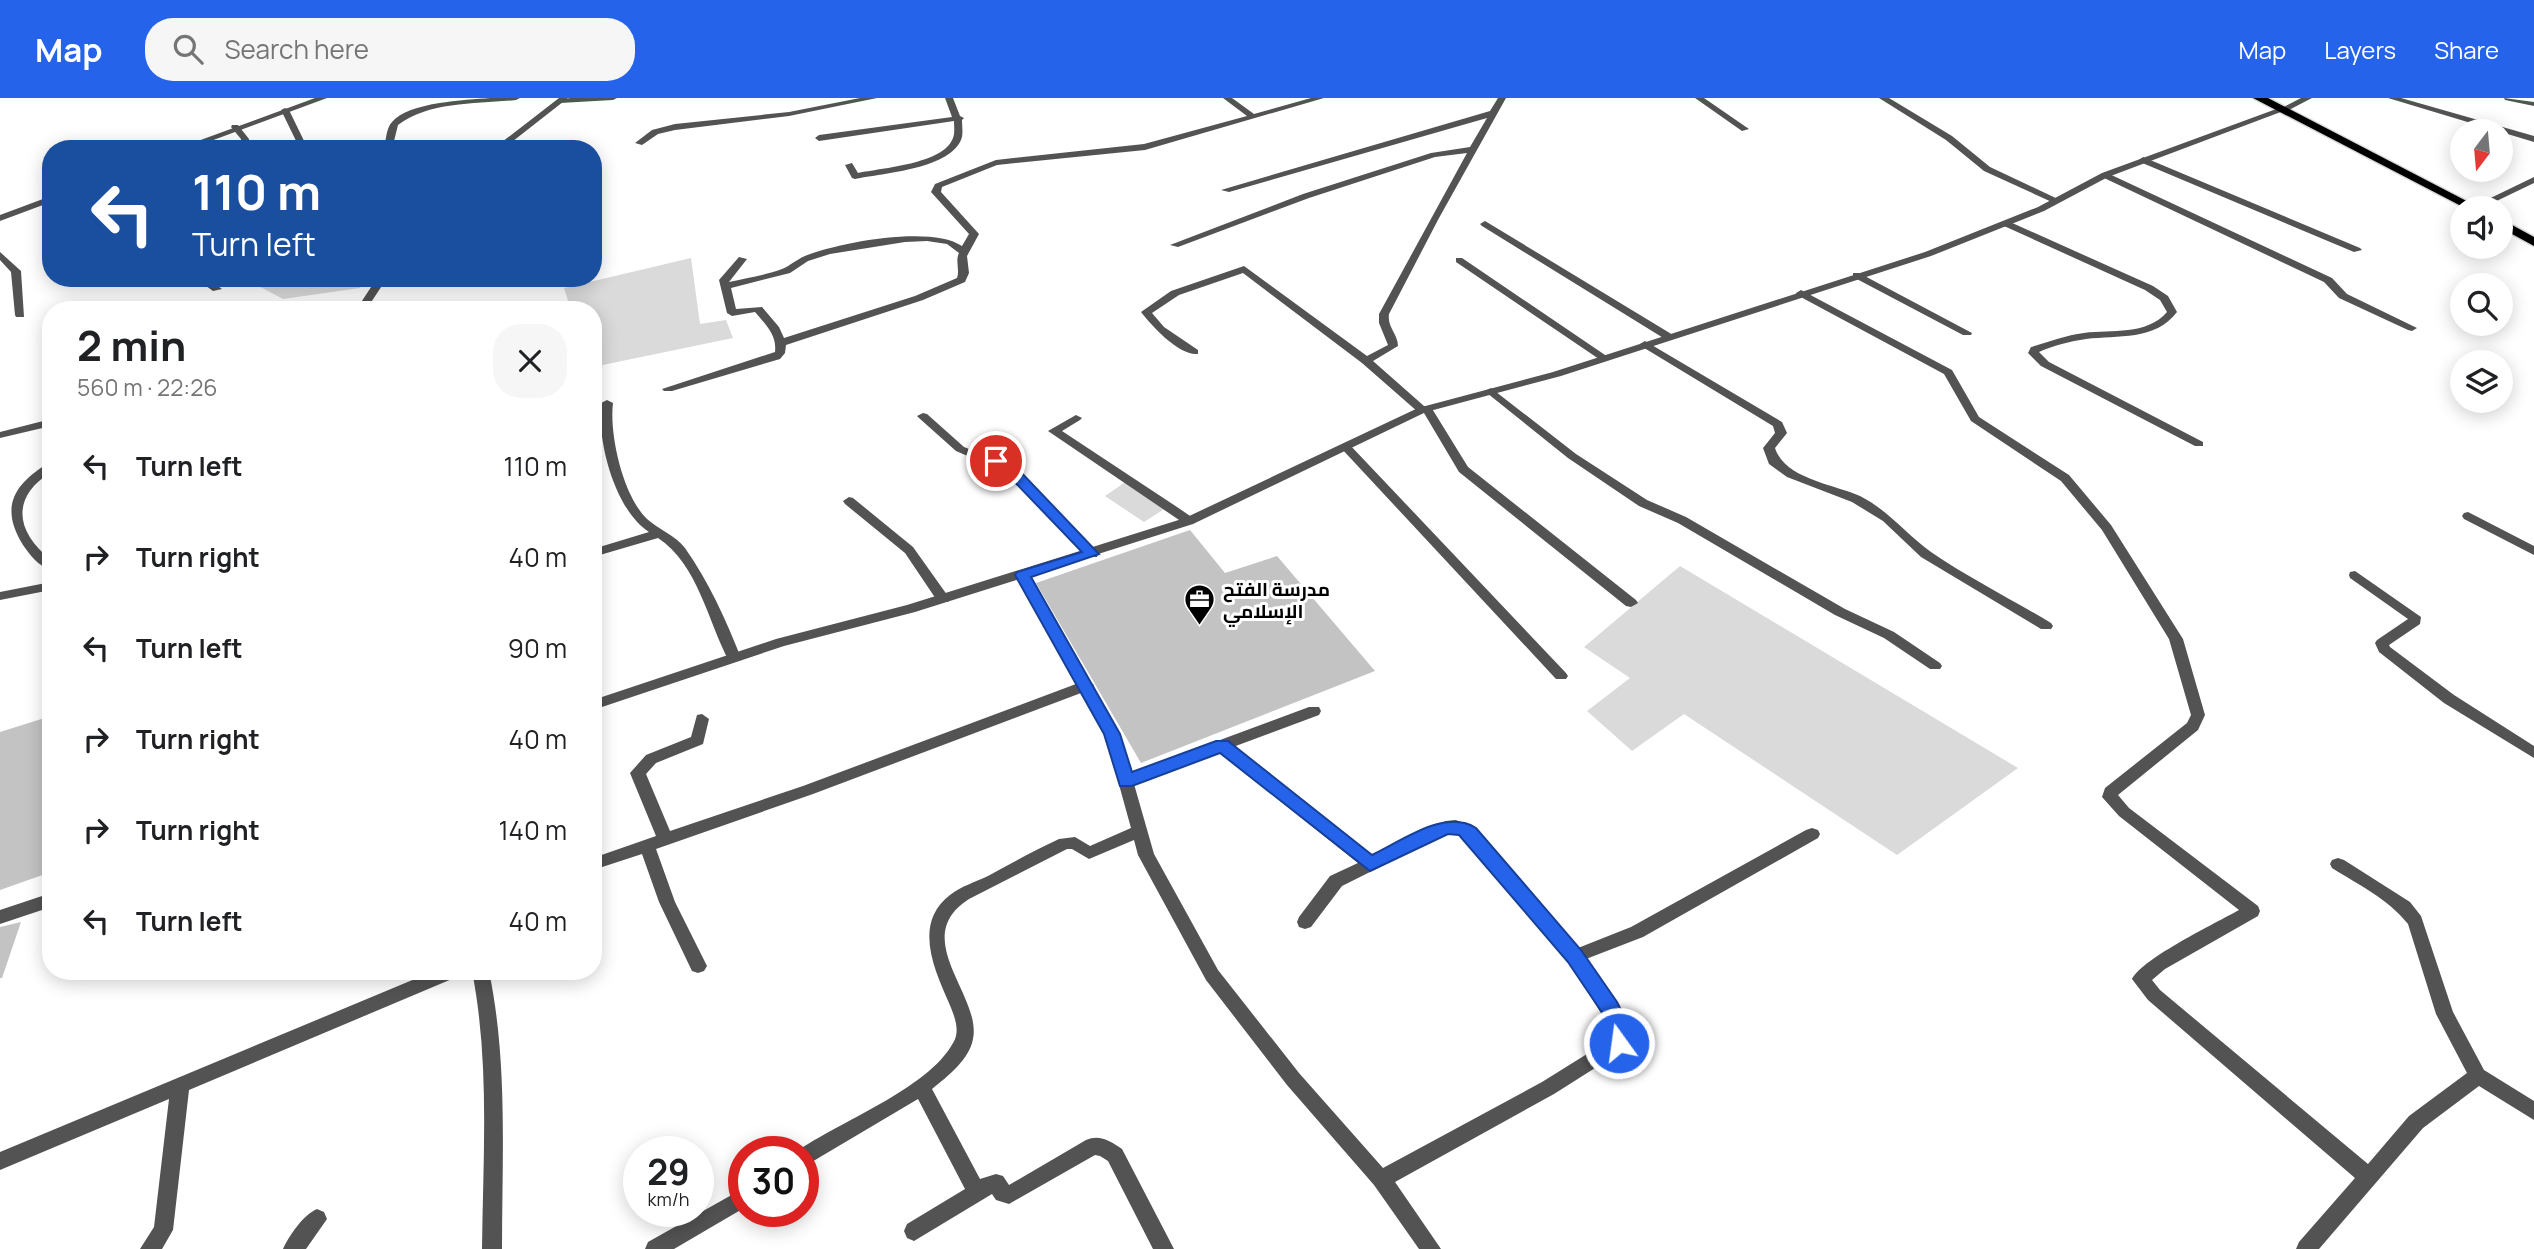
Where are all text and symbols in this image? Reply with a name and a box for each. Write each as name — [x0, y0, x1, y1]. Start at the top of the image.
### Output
search box — [145, 18, 635, 81]
text: Map — [35, 27, 103, 72]
icon: search — [169, 30, 207, 68]
text: Search here — [225, 31, 369, 67]
text: Map — [2239, 33, 2286, 66]
text: Layers — [2324, 33, 2396, 66]
text: Share — [2434, 33, 2499, 66]
north arrow — [2450, 119, 2513, 182]
map controls — [2450, 119, 2513, 413]
text: 110 m — [192, 158, 321, 225]
icon: left — [77, 168, 168, 259]
button: sound — [2450, 196, 2513, 259]
text: Turn left — [192, 222, 316, 266]
button: search — [2450, 273, 2513, 336]
text: 2 min — [77, 316, 186, 374]
button: close — [493, 324, 567, 398]
button: layers — [2450, 350, 2513, 413]
text: 560 m · 22:26 — [77, 371, 218, 403]
pin — [966, 431, 1026, 491]
icon: arrive — [977, 442, 1015, 480]
icon: left — [77, 447, 115, 485]
text: Turn left — [136, 448, 243, 484]
text: 110 m — [504, 448, 567, 484]
icon: right — [77, 538, 115, 576]
text: Turn right — [136, 539, 260, 575]
text: 40 m — [509, 539, 567, 575]
place label: مدرسة الفتح الإسلامي — [1223, 576, 1330, 627]
office icon: مدرسة الفتح الإسلامي — [1183, 583, 1217, 627]
icon: left — [77, 629, 115, 667]
text: Turn left — [136, 630, 243, 666]
text: 90 m — [508, 630, 567, 666]
icon: right — [77, 720, 115, 758]
text: Turn right — [136, 721, 260, 757]
text: 40 m — [509, 721, 567, 757]
icon: right — [77, 811, 115, 849]
text: Turn right — [136, 812, 260, 848]
text: 140 m — [498, 812, 567, 848]
icon: left — [77, 902, 115, 940]
text: Turn left — [136, 903, 243, 939]
text: 40 m — [509, 903, 567, 939]
position arrow — [1582, 1006, 1656, 1080]
speed limit sign: 30 — [728, 1136, 819, 1227]
text: 29 — [647, 1148, 690, 1196]
text: km/h — [648, 1187, 689, 1211]

